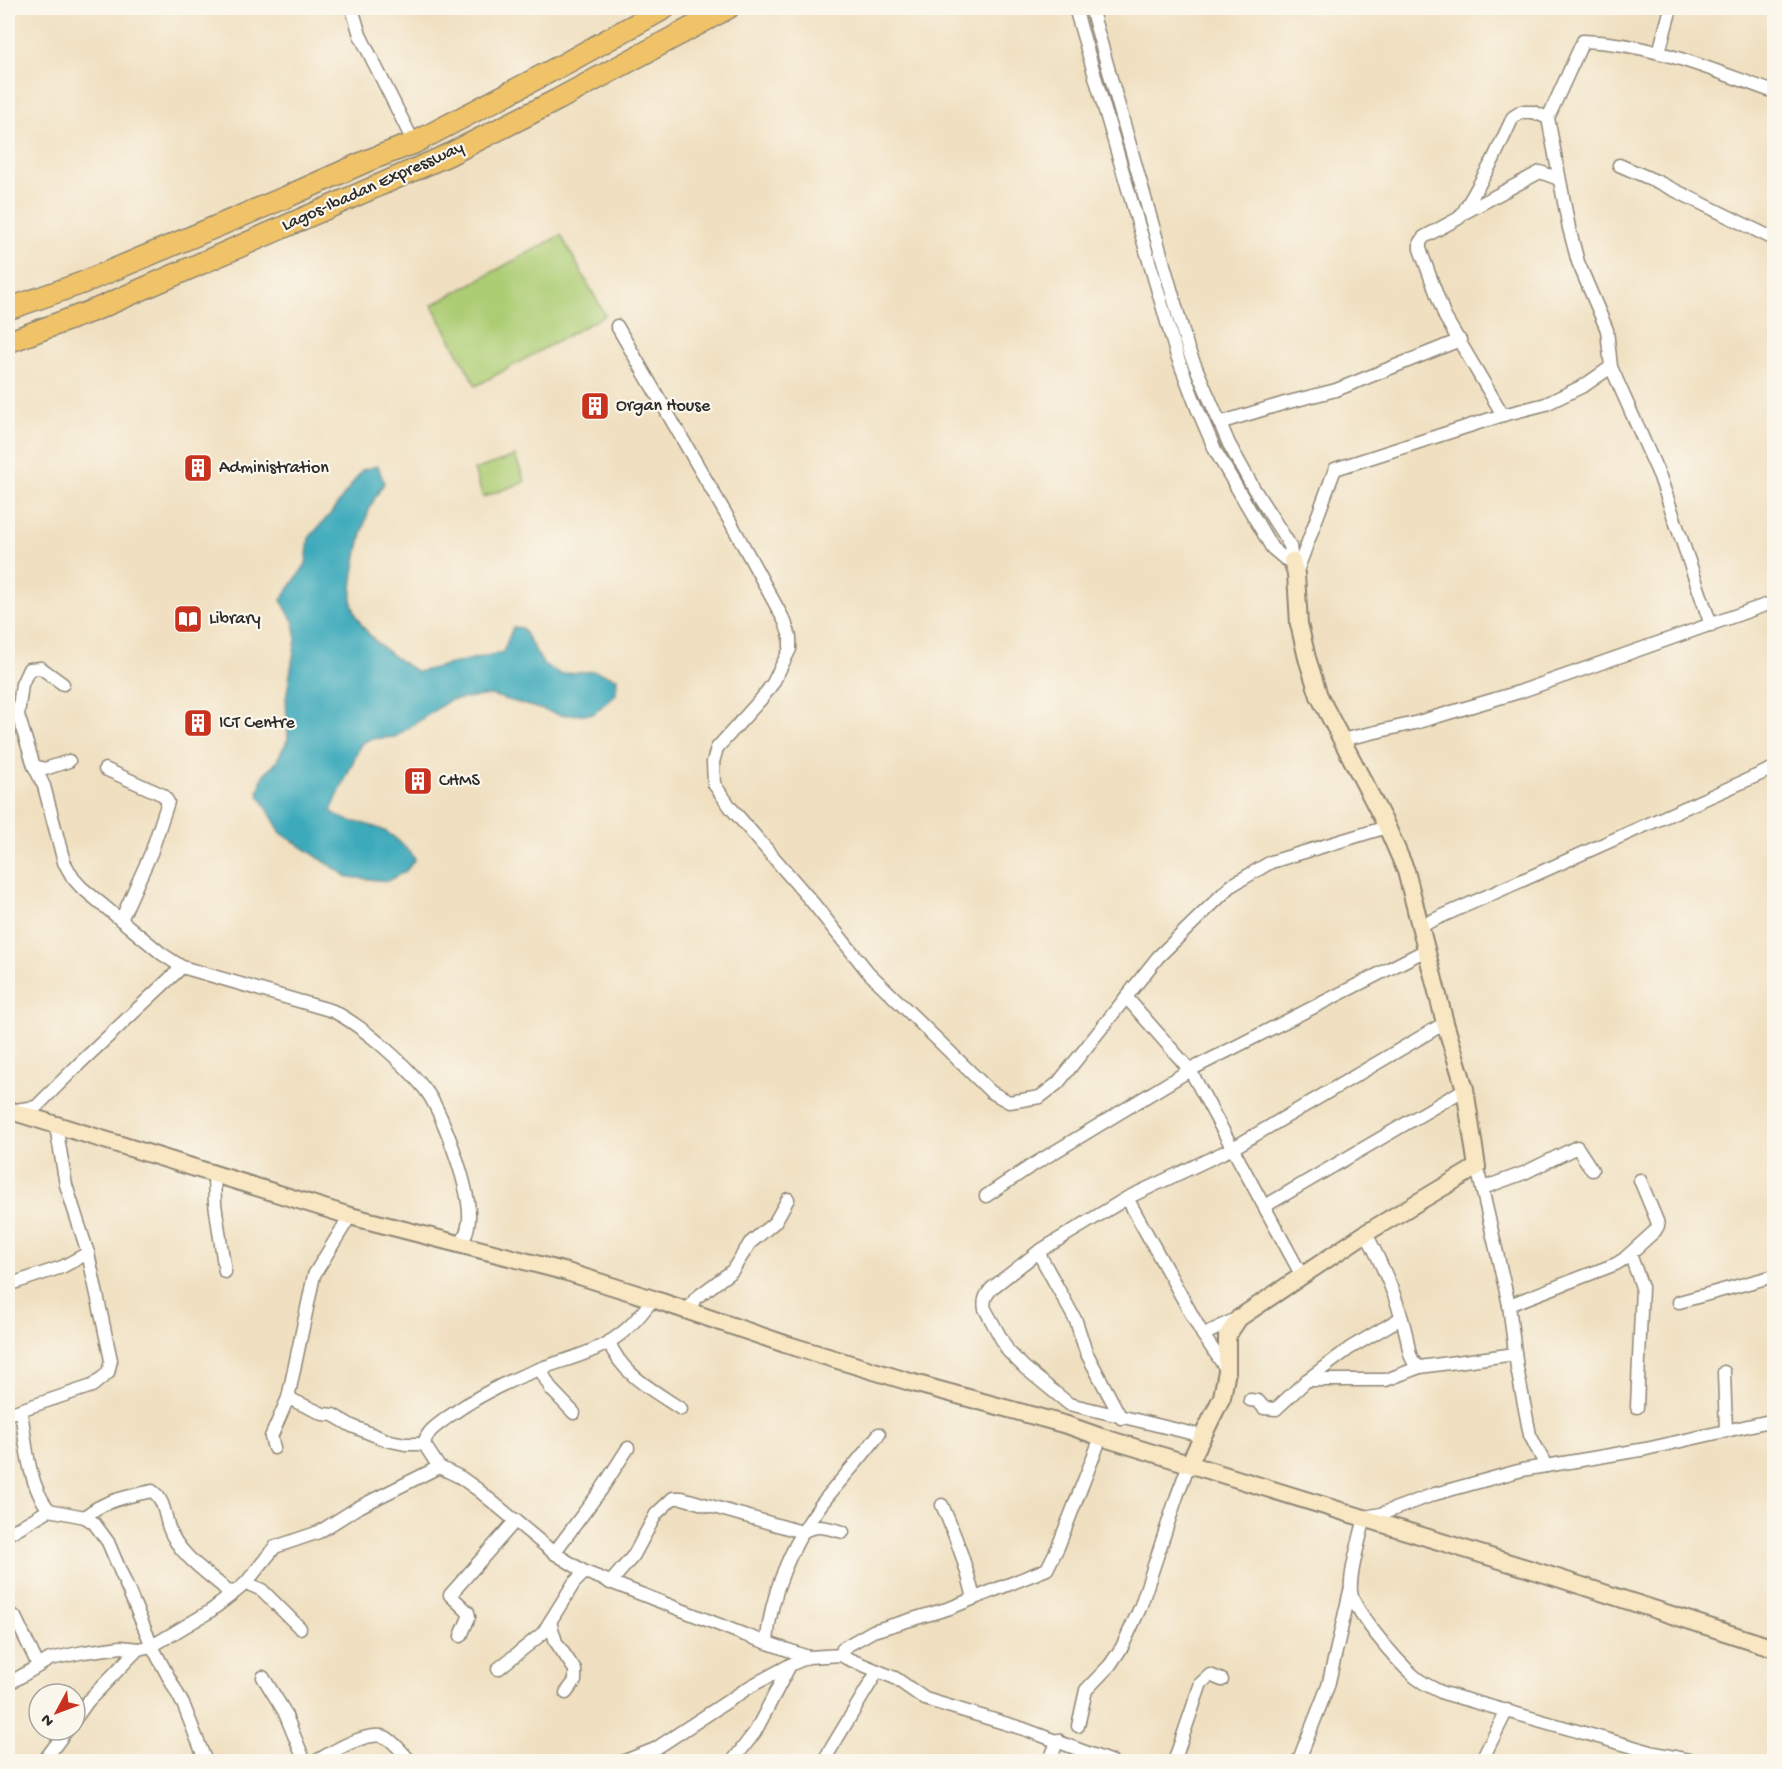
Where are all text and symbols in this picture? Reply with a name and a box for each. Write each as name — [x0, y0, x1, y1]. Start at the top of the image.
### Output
street label: Lagos-Ibadan Expressway — [279, 137, 467, 237]
building icon: Organ House — [579, 390, 611, 422]
place label: Organ House — [616, 396, 711, 417]
building icon: Administration — [182, 452, 214, 484]
place label: Administration — [219, 458, 329, 479]
library icon: Library — [172, 603, 204, 635]
place label: Library — [209, 609, 261, 630]
building icon: ICT Centre — [182, 707, 214, 739]
place label: ICT Centre — [219, 713, 296, 734]
building icon: CHMS — [402, 765, 434, 797]
place label: CHMS — [439, 771, 481, 792]
north arrow — [27, 1682, 87, 1742]
text: N — [37, 1709, 59, 1730]

